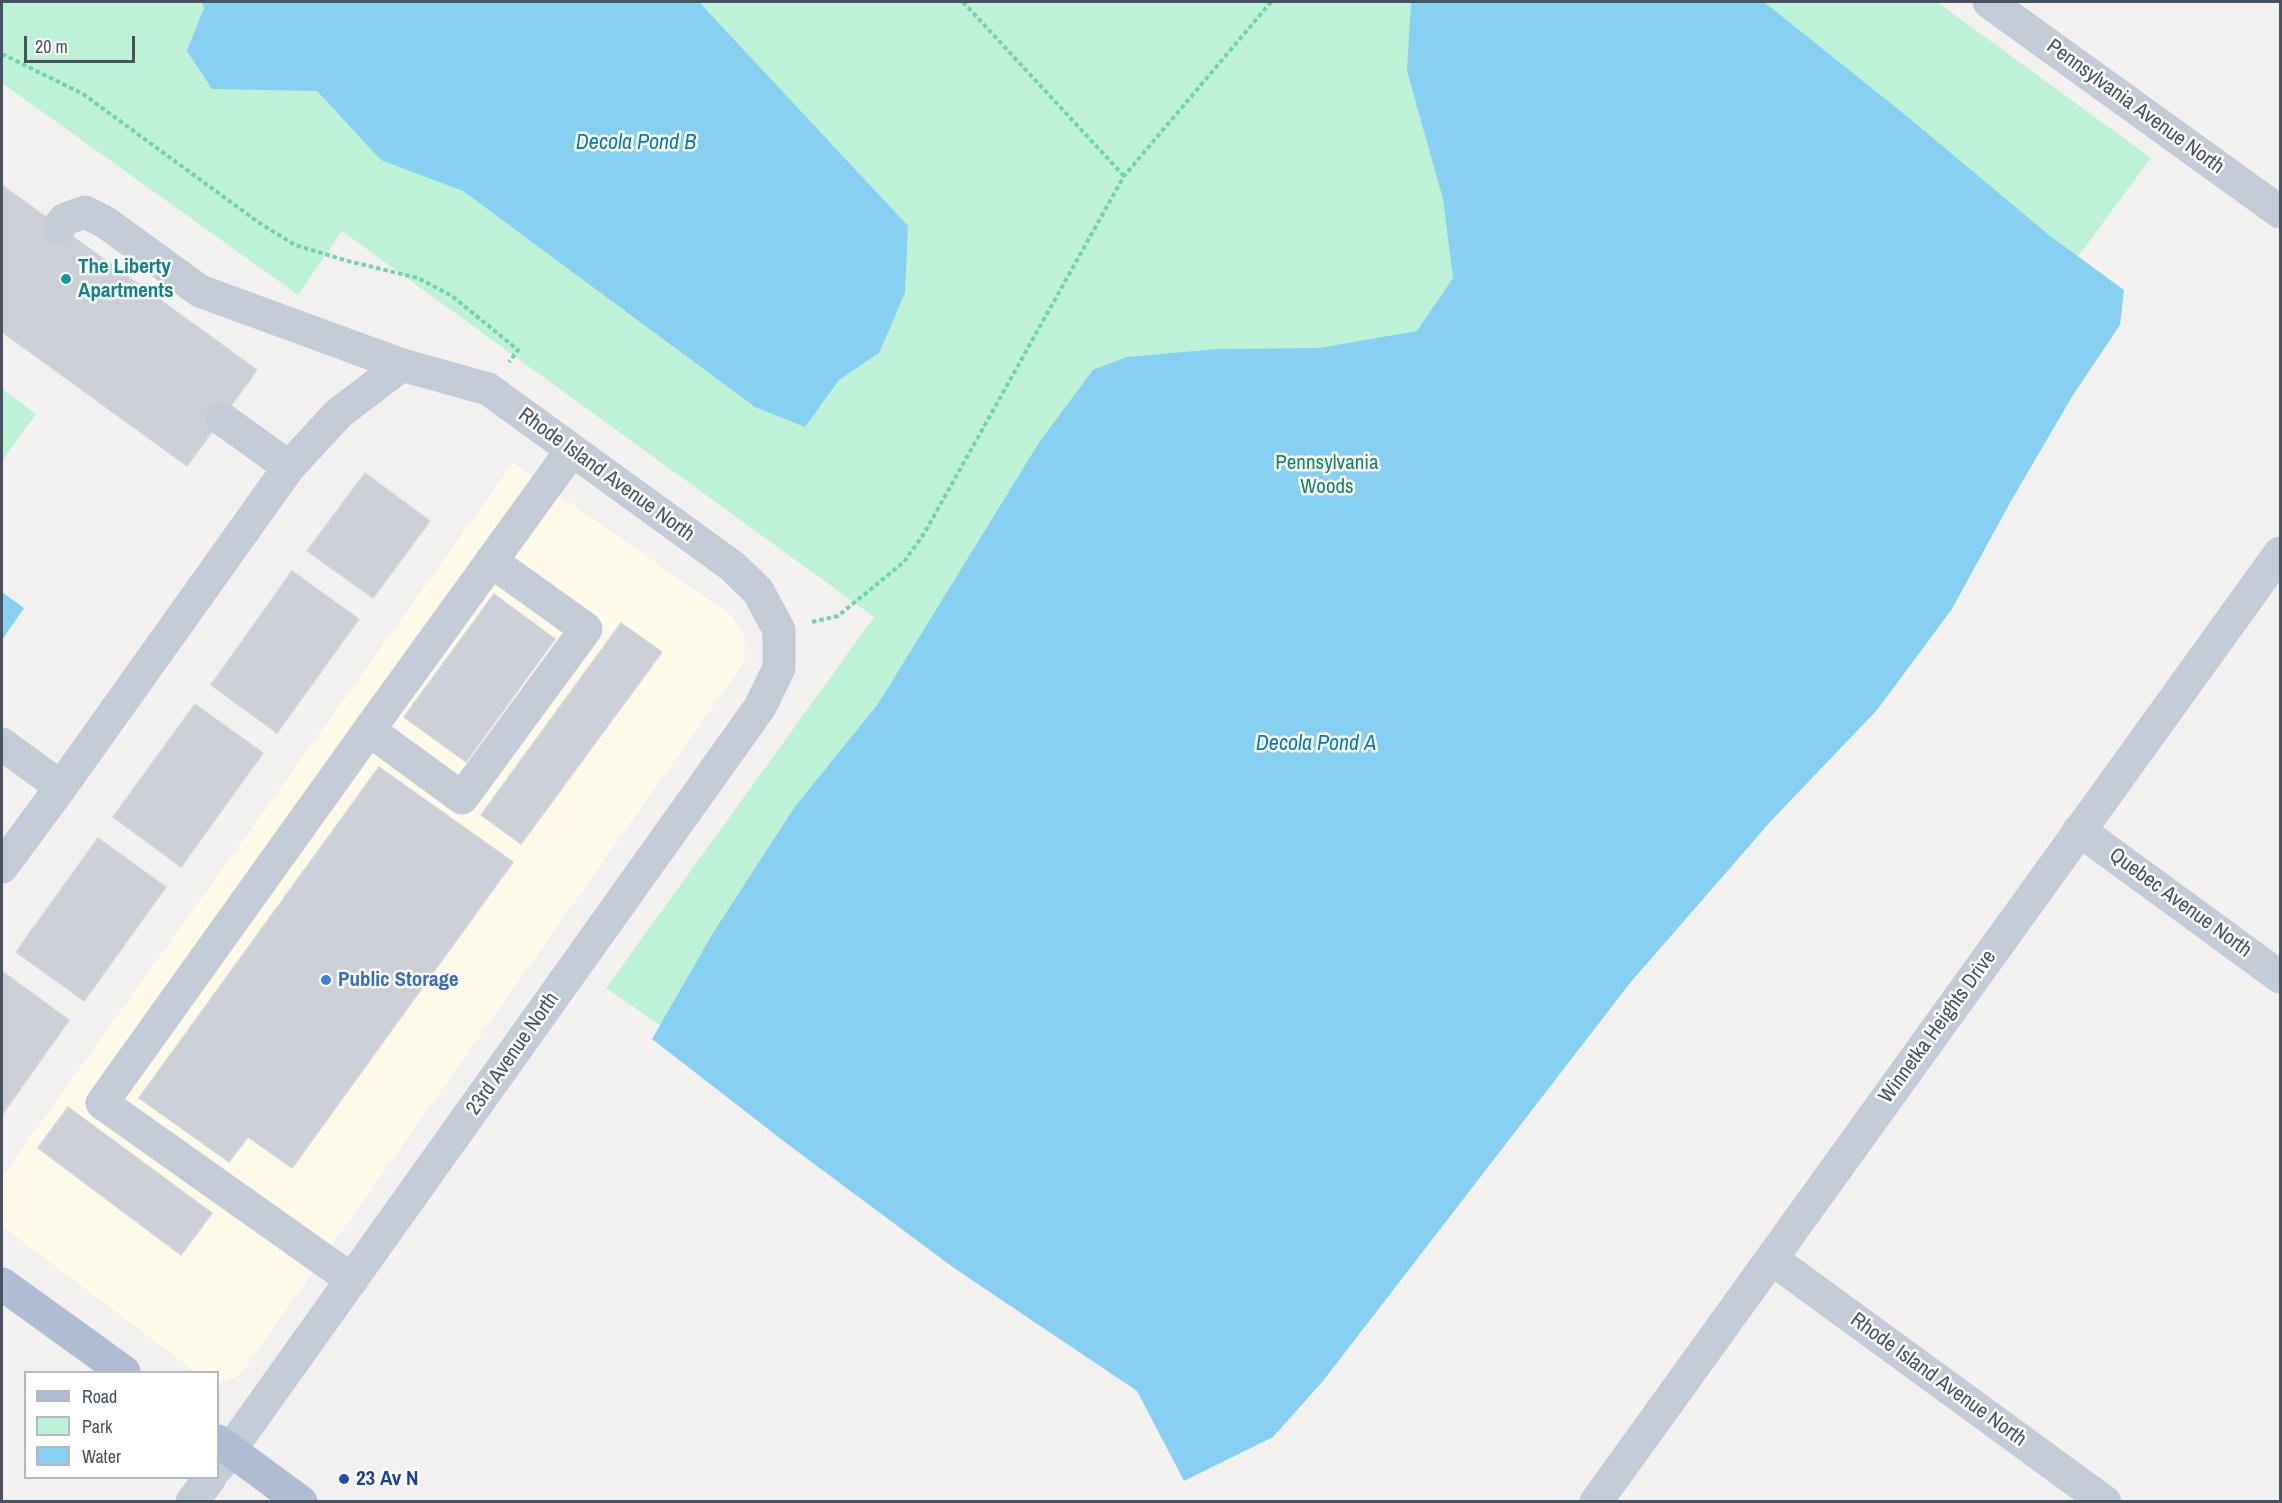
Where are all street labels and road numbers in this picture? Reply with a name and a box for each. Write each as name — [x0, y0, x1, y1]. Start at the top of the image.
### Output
street label: Pennsylvania Avenue North — [2041, 34, 2229, 180]
street label: Rhode Island Avenue North — [513, 403, 699, 547]
street label: Quebec Avenue North — [2104, 843, 2256, 963]
street label: Winnetka Heights Drive — [1874, 946, 2002, 1108]
street label: 23rd Avenue North — [461, 988, 565, 1120]
street label: Rhode Island Avenue North — [1845, 1308, 2031, 1452]

